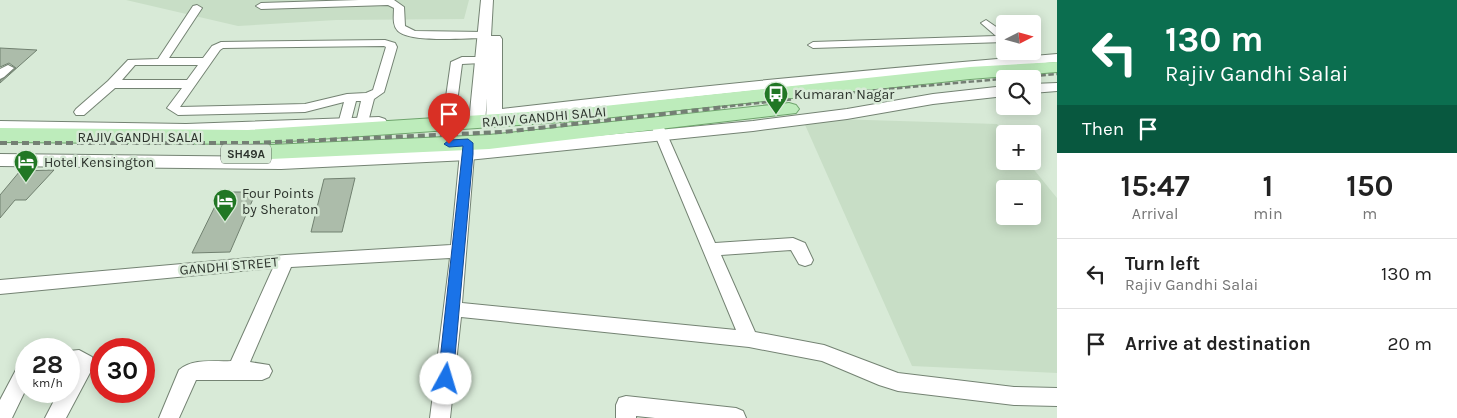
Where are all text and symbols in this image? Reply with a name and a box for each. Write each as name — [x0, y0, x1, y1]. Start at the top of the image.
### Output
north arrow — [996, 15, 1041, 60]
map controls — [996, 15, 1041, 225]
text: 130 m — [1165, 19, 1263, 60]
icon: left — [1082, 20, 1147, 85]
text: Rajiv Gandhi Salai — [1165, 61, 1348, 87]
button: search — [996, 70, 1041, 115]
bus stop icon: Kumaran Nagar — [763, 81, 789, 115]
place label: Kumaran Nagar — [794, 86, 895, 103]
pin — [428, 93, 470, 144]
icon: arrive — [435, 100, 463, 128]
street label: RAJIV GANDHI SALAI — [481, 103, 607, 131]
icon: arrive — [1134, 115, 1162, 143]
text: Then — [1082, 118, 1124, 140]
button: + — [996, 125, 1041, 170]
street label: RAJIV GANDHI SALAI — [78, 129, 202, 146]
road number: SH49A — [221, 144, 271, 164]
hotel icon: Hotel Kensington — [13, 149, 39, 183]
place label: Hotel Kensington — [44, 154, 154, 171]
text: 15:47 — [1121, 168, 1190, 204]
text: 1 — [1263, 168, 1273, 204]
text: 150 — [1346, 168, 1393, 204]
button: − — [996, 180, 1041, 225]
place label: Four Points by Sheraton — [242, 185, 318, 218]
hotel icon: Four Points by Sheraton — [212, 188, 238, 222]
text: Arrival — [1132, 204, 1179, 223]
text: min — [1253, 204, 1283, 223]
text: m — [1362, 204, 1377, 223]
street label: GANDHI STREET — [179, 253, 279, 279]
text: Turn left — [1125, 253, 1200, 275]
icon: left — [1082, 260, 1110, 288]
text: 130 m — [1381, 263, 1432, 285]
text: Rajiv Gandhi Salai — [1125, 275, 1258, 294]
icon: arrive — [1082, 330, 1110, 358]
text: Arrive at destination — [1125, 333, 1311, 355]
text: 20 m — [1387, 333, 1432, 355]
speed limit sign: 30 — [90, 338, 155, 403]
text: 28 — [32, 350, 63, 379]
position arrow — [419, 352, 471, 404]
text: km/h — [32, 376, 63, 390]

